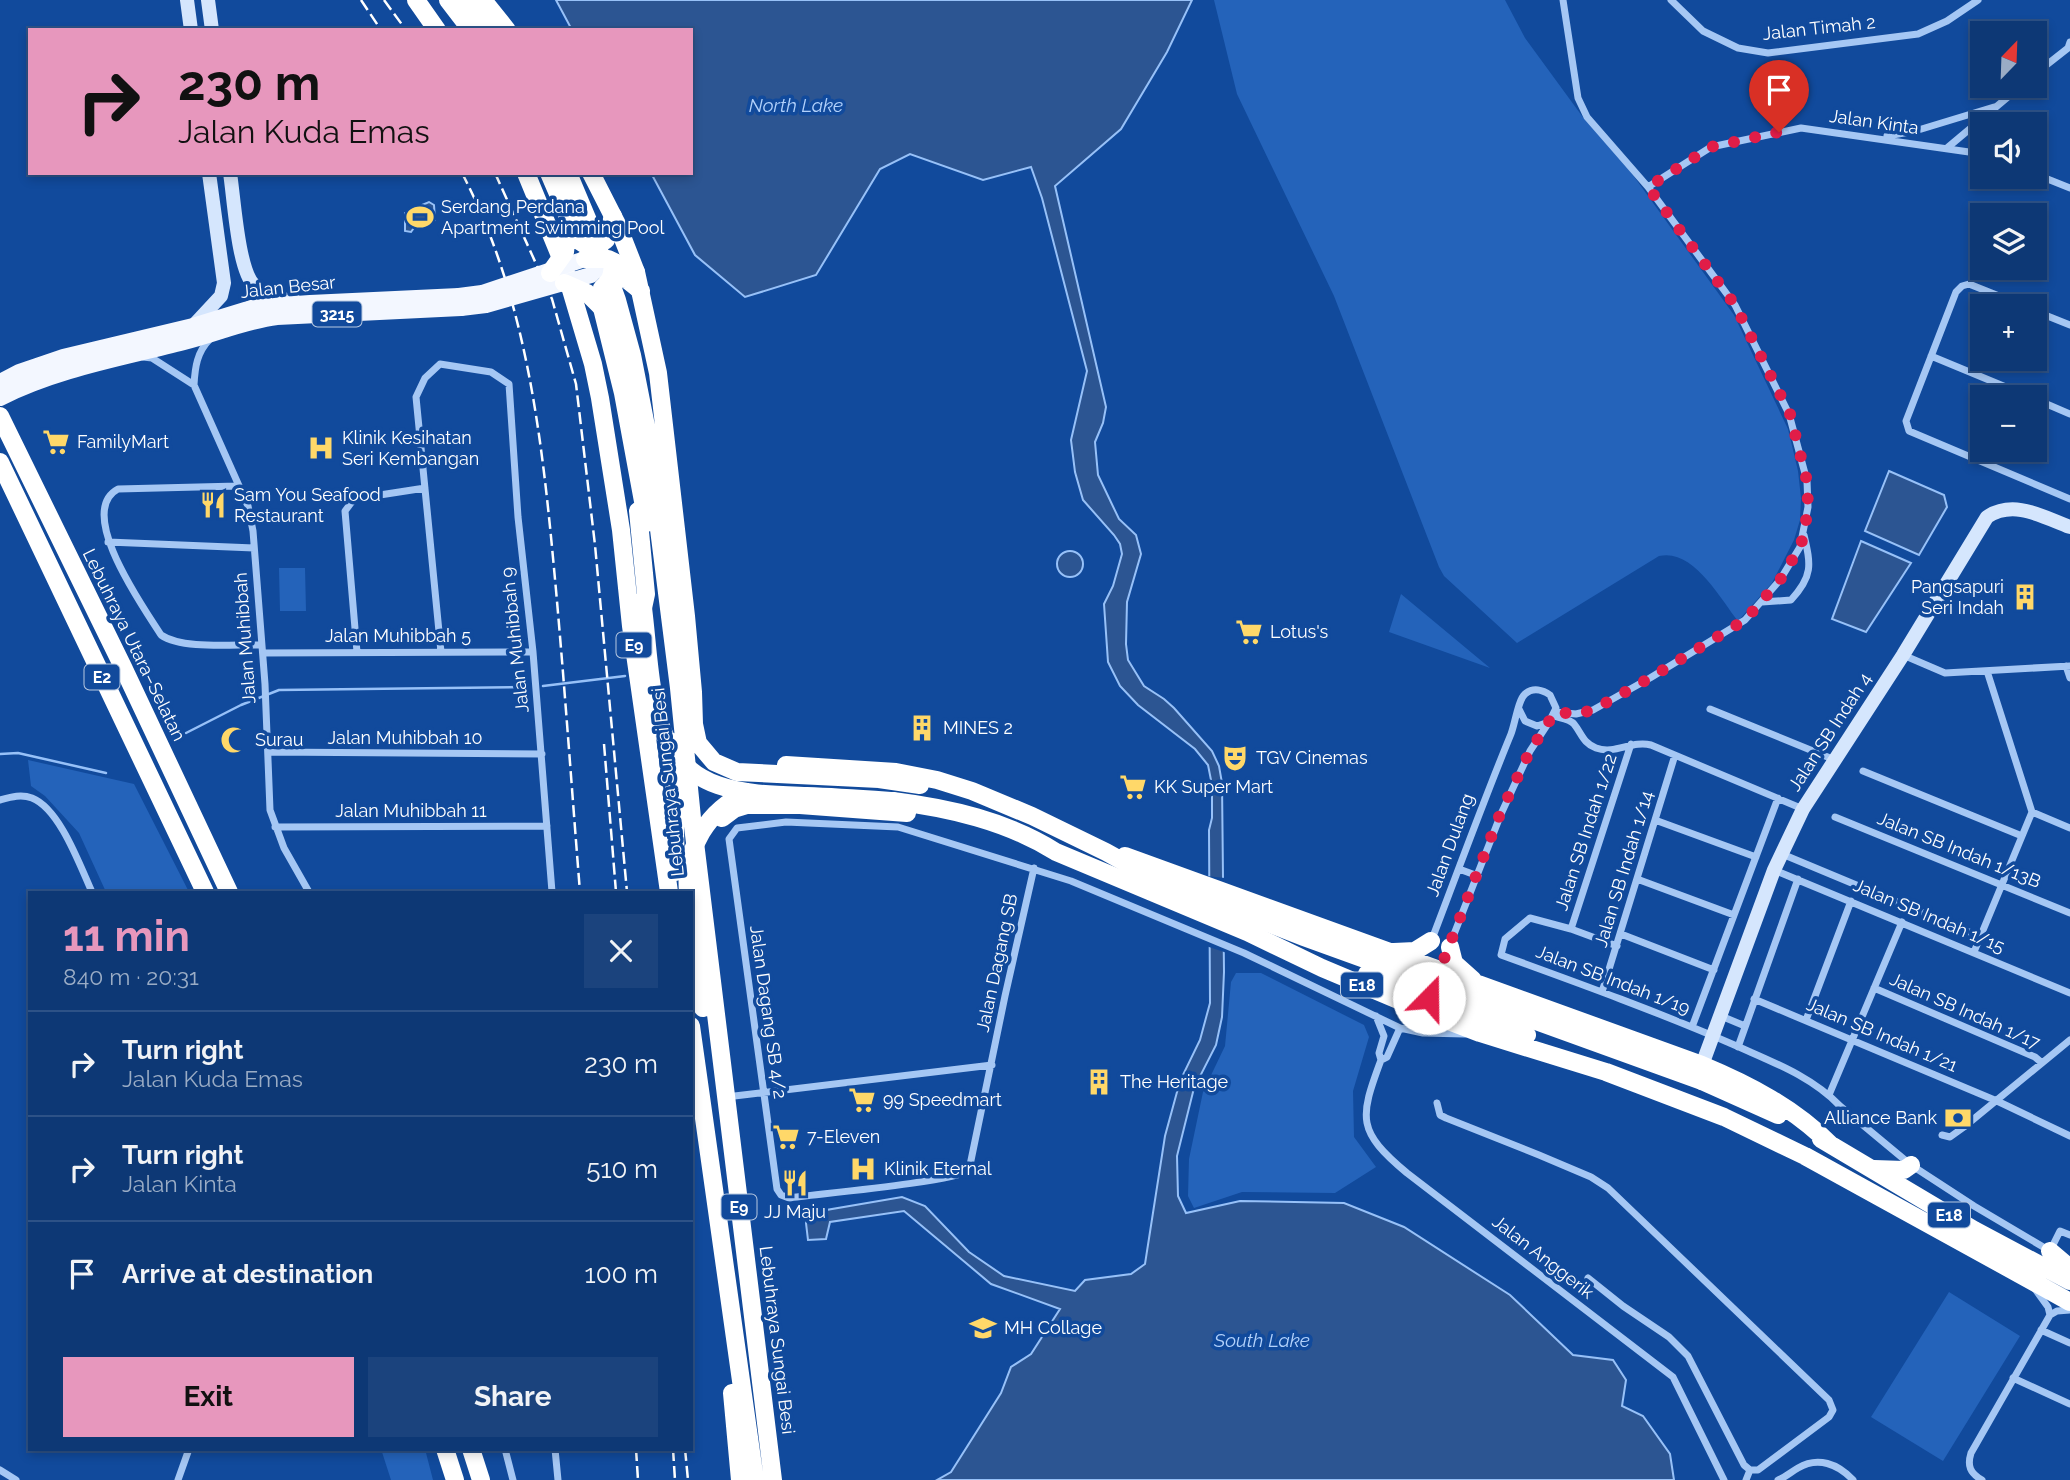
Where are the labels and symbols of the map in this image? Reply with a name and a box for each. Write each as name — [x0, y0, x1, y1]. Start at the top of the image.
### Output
street label: Jalan Timah 2 — [1762, 11, 1876, 44]
north arrow — [1970, 21, 2048, 98]
pin — [1749, 60, 1809, 132]
water label: North Lake — [749, 94, 843, 116]
street label: Jalan Kinta — [1828, 105, 1920, 138]
place label: Serdang Perdana Apartment Swimming Pool — [441, 196, 664, 238]
sports icon: Serdang Perdana Apartment Swimming Pool — [405, 202, 435, 232]
street label: Jalan Besar — [239, 271, 337, 302]
road number: 3215 — [312, 302, 362, 326]
supermarket icon: FamilyMart — [41, 427, 71, 457]
place label: Klinik Kesihatan Seri Kembangan — [342, 427, 479, 469]
place label: FamilyMart — [77, 431, 169, 452]
hospital icon: Klinik Kesihatan Seri Kembangan — [306, 433, 336, 463]
place label: Sam You Seafood Restaurant — [234, 484, 381, 526]
restaurant icon: Sam You Seafood Restaurant — [198, 490, 228, 520]
street label: Lebuhraya Utara–Selatan — [79, 545, 190, 744]
street label: Jalan Muhibbah 9 — [496, 566, 533, 714]
street label: Jalan Muhibbah — [229, 572, 260, 704]
place label: Pangsapuri Seri Indah — [1911, 576, 2004, 618]
building icon: Pangsapuri Seri Indah — [2010, 582, 2040, 612]
supermarket icon: Lotus's — [1234, 617, 1264, 647]
place label: Lotus's — [1270, 621, 1329, 642]
street label: Jalan Muhibbah 5 — [325, 625, 471, 646]
road number: E9 — [616, 632, 652, 658]
road number: E2 — [84, 664, 119, 690]
street label: Jalan SB Indah 4 — [1784, 669, 1876, 795]
street label: Lebuhraya Sungai Besi — [647, 687, 688, 877]
building icon: MINES 2 — [907, 713, 937, 743]
place label: MINES 2 — [943, 717, 1013, 738]
mosque icon: Surau — [219, 725, 249, 755]
street label: Jalan Muhibbah 10 — [328, 727, 482, 748]
place label: Surau — [255, 729, 303, 750]
theatre icon: TGV Cinemas — [1220, 743, 1250, 773]
place label: TGV Cinemas — [1256, 747, 1368, 768]
street label: Jalan SB Indah 1/22 — [1550, 751, 1621, 913]
supermarket icon: KK Super Mart — [1118, 772, 1148, 802]
place label: KK Super Mart — [1154, 776, 1273, 797]
street label: Jalan SB Indah 1/14 — [1590, 788, 1657, 950]
street label: Jalan Dulang — [1421, 790, 1478, 899]
street label: Jalan Muhibbah 11 — [335, 800, 487, 821]
street label: Jalan SB Indah 1/13B — [1875, 807, 2044, 892]
street label: Jalan SB Indah 1/15 — [1850, 874, 2008, 957]
street label: Jalan Dagang SB — [972, 892, 1021, 1034]
street label: Jalan Dagang SB 4/2 — [746, 924, 791, 1100]
street label: Jalan SB Indah 1/19 — [1533, 941, 1693, 1019]
position arrow — [1392, 961, 1466, 1035]
street label: Jalan SB Indah 1/17 — [1887, 968, 2044, 1053]
road number: E18 — [1341, 973, 1383, 998]
street label: Jalan SB Indah 1/21 — [1804, 993, 1961, 1076]
building icon: The Heritage — [1084, 1067, 1114, 1097]
place label: The Heritage — [1120, 1071, 1229, 1092]
supermarket icon: 99 Speedmart — [847, 1085, 877, 1115]
place label: 99 Speedmart — [883, 1089, 1002, 1110]
bank icon: Alliance Bank — [1943, 1103, 1973, 1133]
place label: Alliance Bank — [1824, 1107, 1937, 1128]
supermarket icon: 7-Eleven — [771, 1122, 801, 1152]
place label: 7-Eleven — [807, 1126, 880, 1147]
hospital icon: Klinik Eternal — [848, 1154, 878, 1184]
place label: Klinik Eternal — [884, 1158, 992, 1179]
restaurant icon: JJ Maju — [780, 1168, 810, 1198]
road number: E9 — [722, 1194, 756, 1219]
place label: JJ Maju — [764, 1201, 826, 1222]
road number: E18 — [1928, 1203, 1970, 1228]
street label: Jalan Anggerik — [1488, 1211, 1599, 1303]
street label: Lebuhraya Sungai Besi — [756, 1245, 799, 1435]
school or university icon: MH Collage — [968, 1313, 998, 1343]
place label: MH Collage — [1004, 1317, 1102, 1338]
water label: South Lake — [1213, 1329, 1310, 1351]

